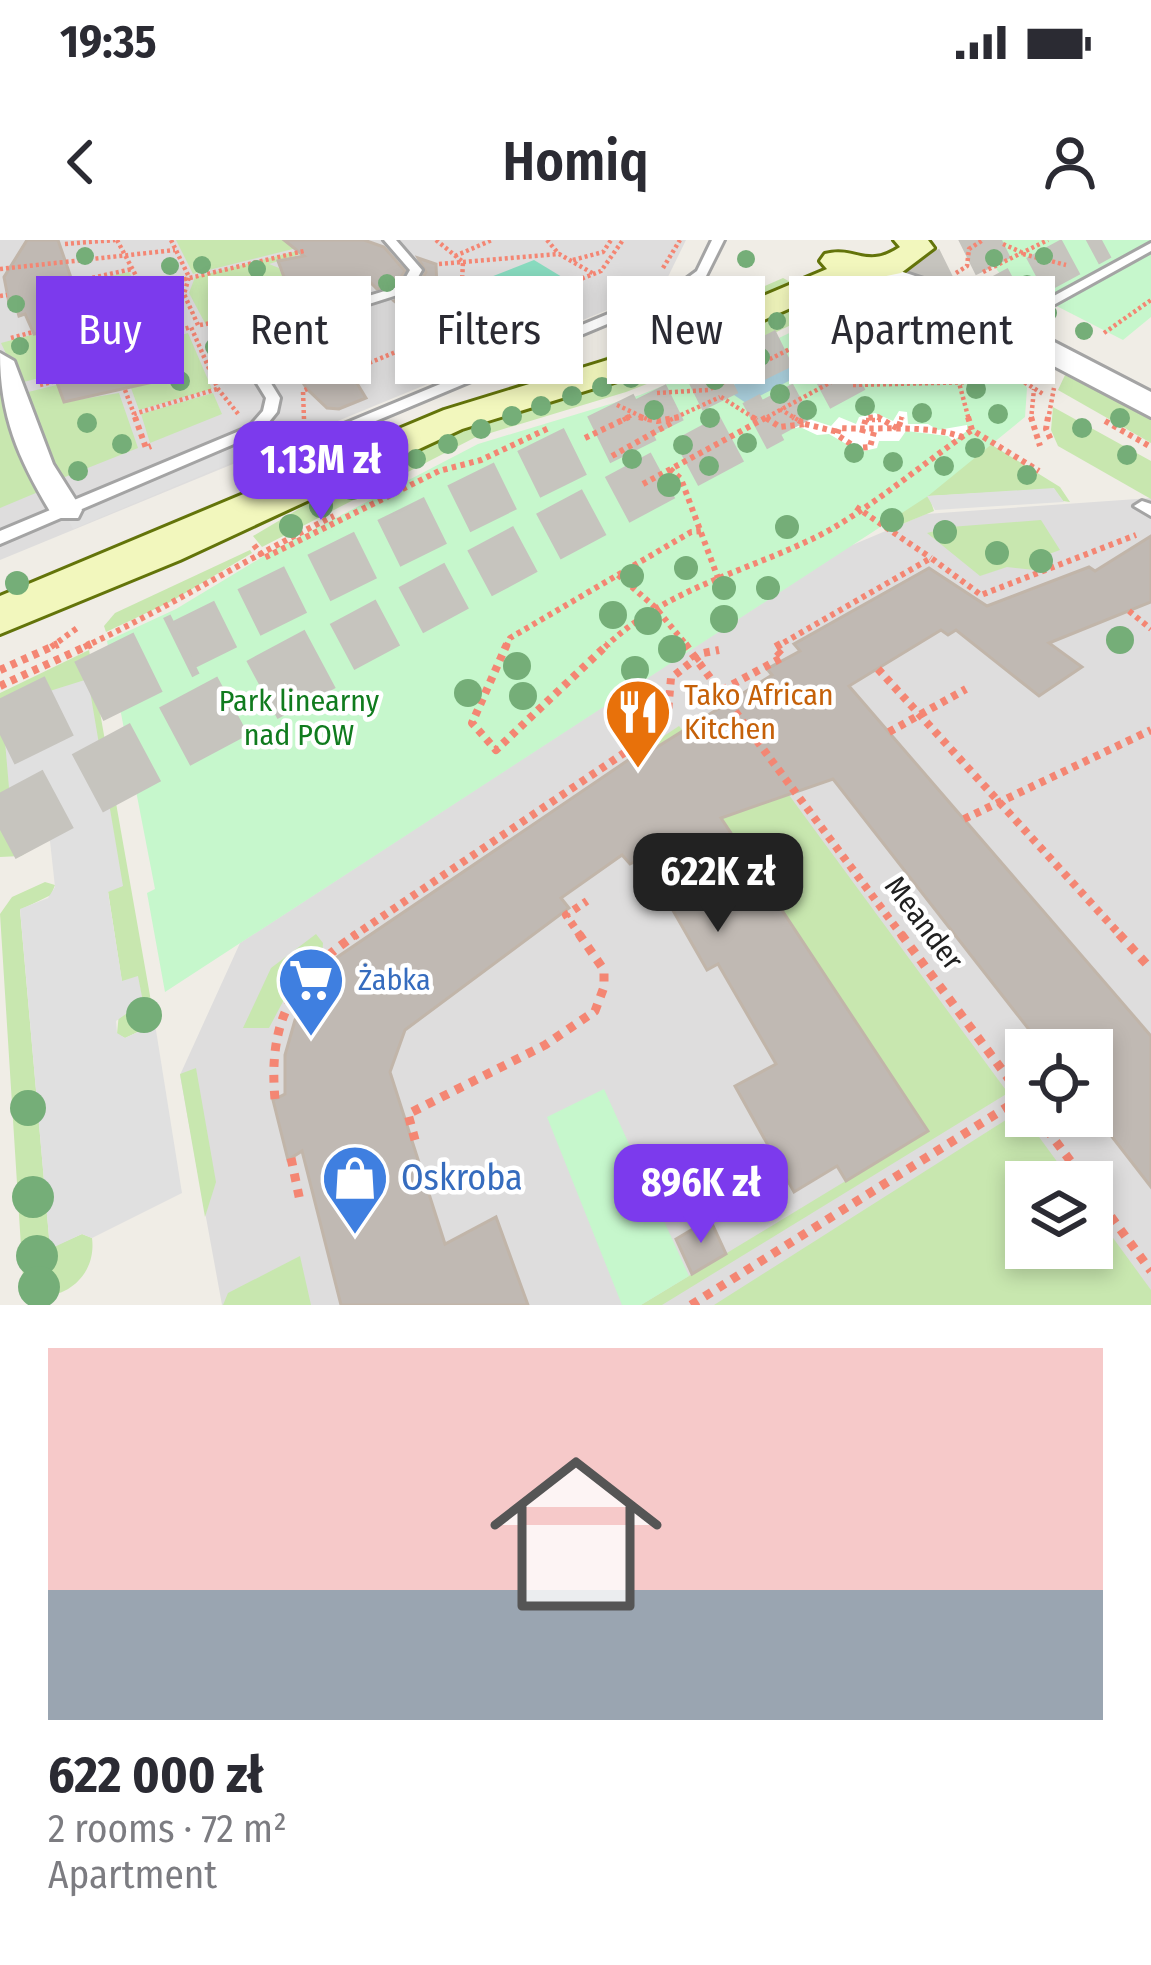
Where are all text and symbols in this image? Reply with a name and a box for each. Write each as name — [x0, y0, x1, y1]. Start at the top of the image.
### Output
text: 19:35 — [60, 15, 157, 69]
icon: back — [48, 129, 114, 195]
icon: person — [1037, 129, 1103, 195]
text: Homiq — [503, 130, 648, 194]
chip: Buy — [36, 276, 184, 384]
chip: Rent — [208, 276, 371, 384]
chip: Filters — [395, 276, 583, 384]
chip: New — [607, 276, 765, 384]
chip: Apartment — [789, 276, 1055, 384]
pin: 1.13M zł — [197, 421, 445, 523]
text: 1.13M zł — [260, 437, 382, 483]
restaurant icon: Tako African Kitchen — [603, 677, 673, 771]
place label: Tako African Kitchen — [684, 677, 834, 747]
park label: Park linearny nad POW — [219, 683, 380, 753]
pin: 622K zł — [607, 833, 829, 935]
text: 622K zł — [660, 849, 776, 895]
street label: Meander — [877, 869, 971, 977]
supermarket icon: Żabka — [276, 945, 346, 1039]
place label: Żabka — [358, 962, 431, 998]
map controls — [1005, 1029, 1113, 1269]
button: locate — [1005, 1029, 1113, 1137]
shop icon: Oskroba — [320, 1143, 390, 1237]
pin: 896K zł — [590, 1144, 812, 1246]
place label: Oskroba — [401, 1156, 523, 1200]
text: 896K zł — [641, 1160, 761, 1206]
button: layers — [1005, 1161, 1113, 1269]
icon: home — [468, 1426, 684, 1642]
text: 622 000 zł — [48, 1744, 264, 1806]
text: 2 rooms · 72 m² — [48, 1806, 287, 1852]
text: Apartment — [48, 1852, 217, 1898]

